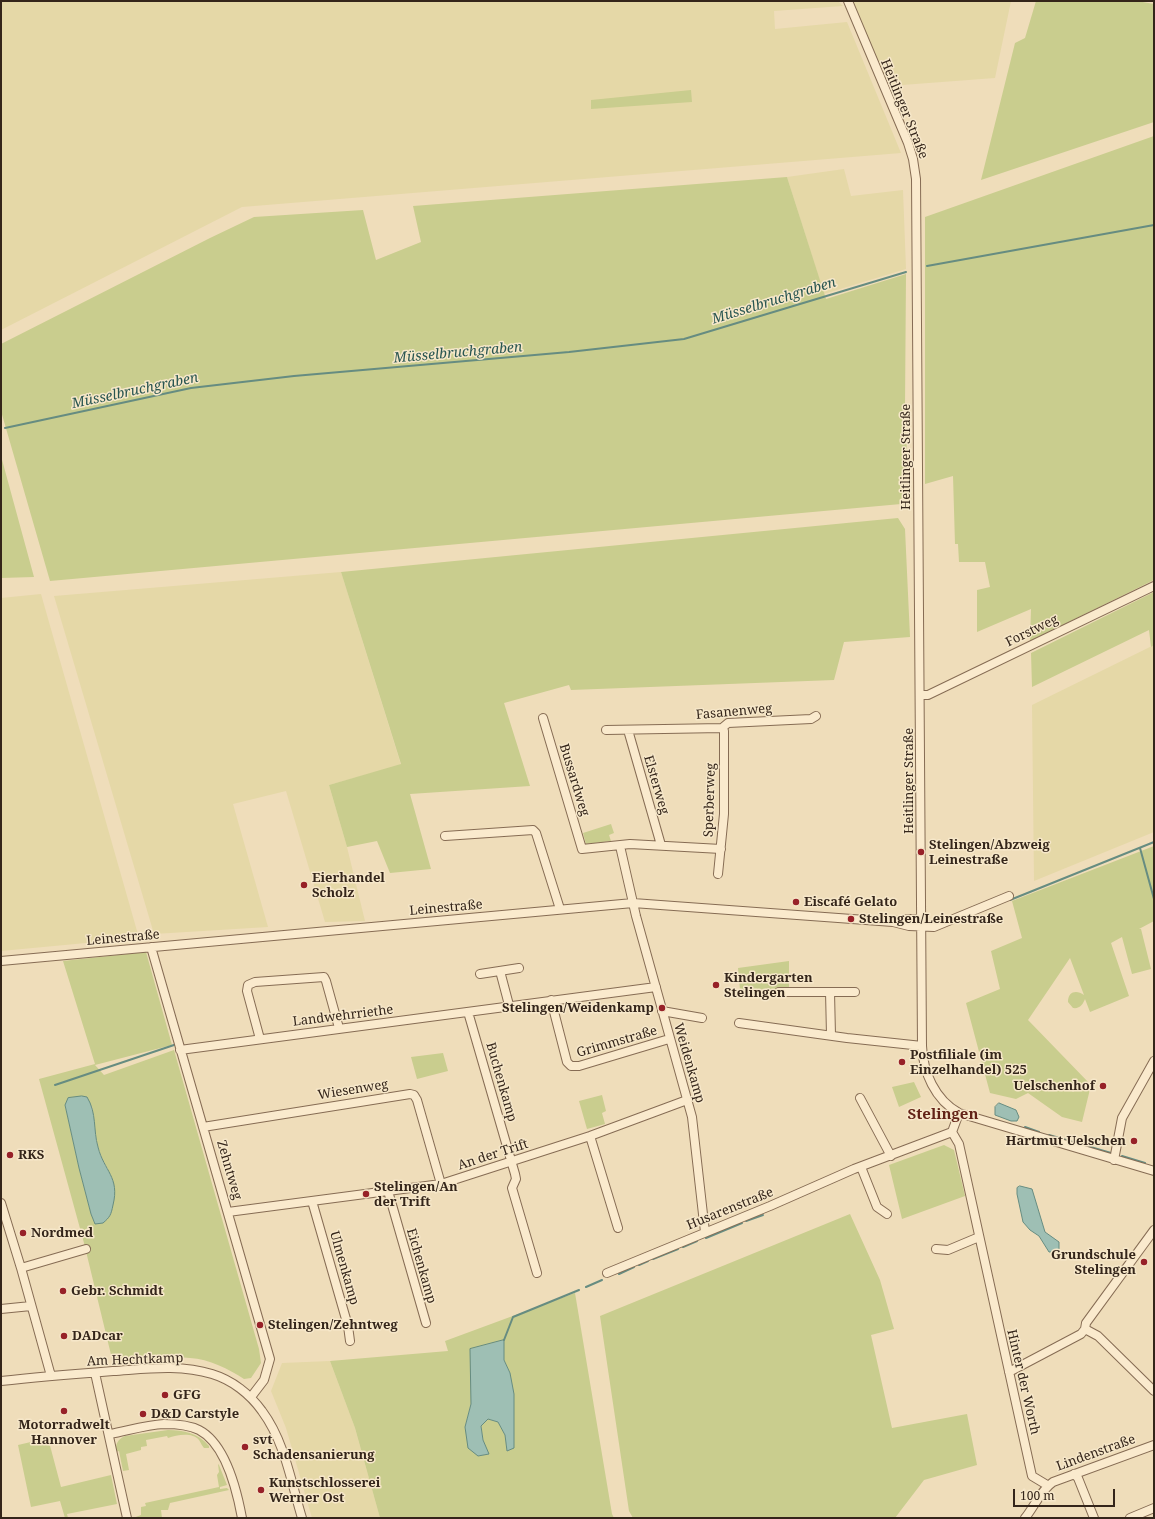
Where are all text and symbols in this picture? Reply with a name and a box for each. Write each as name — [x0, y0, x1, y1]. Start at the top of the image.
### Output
street label: Heitlinger Straße — [877, 57, 931, 161]
water label: Müsselbruchgraben — [710, 274, 838, 328]
water label: Müsselbruchgraben — [393, 339, 523, 367]
water label: Müsselbruchgraben — [70, 369, 200, 413]
street label: Heitlinger Straße — [898, 404, 914, 510]
street label: Forstweg — [1003, 612, 1061, 650]
street label: Fasanenweg — [695, 701, 773, 723]
street label: Heitlinger Straße — [901, 728, 917, 834]
street label: Bussardweg — [556, 742, 592, 818]
street label: Elsterweg — [640, 754, 672, 816]
street label: Sperberweg — [701, 763, 719, 837]
place label: Stelingen/Abzweig Leinestraße — [929, 837, 1050, 868]
marker: Stelingen/Abzweig Leinestraße — [916, 847, 926, 857]
place label: Eierhandel Scholz — [312, 870, 385, 901]
marker: Eierhandel Scholz — [299, 880, 309, 890]
place label: Eiscafé Gelato — [804, 894, 897, 910]
street label: Leinestraße — [409, 897, 483, 919]
marker: Eiscafé Gelato — [791, 897, 801, 907]
place label: Stelingen/Leinestraße — [859, 911, 1003, 927]
marker: Stelingen/Leinestraße — [846, 914, 856, 924]
street label: Leinestraße — [86, 927, 160, 949]
place label: Kindergarten Stelingen — [724, 970, 813, 1001]
marker: Kindergarten Stelingen — [711, 980, 721, 990]
place label: Stelingen/Weidenkamp — [502, 1000, 654, 1016]
street label: Landwehrriethe — [292, 1002, 394, 1030]
marker: Stelingen/Weidenkamp — [657, 1003, 667, 1013]
street label: Weidenkamp — [670, 1021, 708, 1105]
street label: Grimmstraße — [575, 1023, 659, 1061]
street label: Buchenkamp — [482, 1040, 520, 1124]
place label: Postfiliale (im Einzelhandel) 525 — [910, 1047, 1027, 1078]
marker: Postfiliale (im Einzelhandel) 525 — [897, 1057, 907, 1067]
street label: Wiesenweg — [317, 1077, 389, 1103]
place label: Uelschenhof — [1013, 1078, 1095, 1094]
marker: Uelschenhof — [1098, 1081, 1108, 1091]
district label: Stelingen — [908, 1106, 978, 1124]
place label: Hartmut Uelschen — [1006, 1133, 1126, 1149]
street label: An der Trift — [456, 1136, 530, 1174]
marker: Hartmut Uelschen — [1129, 1136, 1139, 1146]
street label: Zehntweg — [213, 1139, 245, 1201]
place label: RKS — [18, 1147, 44, 1163]
marker: RKS — [5, 1150, 15, 1160]
place label: Stelingen/An der Trift — [374, 1179, 458, 1210]
street label: Husarenstraße — [684, 1184, 776, 1234]
marker: Stelingen/An der Trift — [361, 1189, 371, 1199]
place label: Nordmed — [31, 1225, 93, 1241]
street label: Eichenkamp — [403, 1227, 439, 1305]
marker: Nordmed — [18, 1228, 28, 1238]
street label: Ulmenkamp — [326, 1229, 362, 1307]
place label: Grundschule Stelingen — [1051, 1247, 1136, 1278]
marker: Grundschule Stelingen — [1139, 1257, 1149, 1267]
place label: Gebr. Schmidt — [71, 1283, 163, 1299]
marker: Gebr. Schmidt — [58, 1286, 68, 1296]
place label: Stelingen/Zehntweg — [268, 1317, 398, 1333]
marker: Stelingen/Zehntweg — [255, 1320, 265, 1330]
place label: DADcar — [72, 1328, 123, 1344]
street label: Hinter der Worth — [1003, 1328, 1043, 1436]
marker: DADcar — [59, 1331, 69, 1341]
street label: Am Hechtkamp — [87, 1351, 183, 1369]
place label: GFG — [173, 1387, 201, 1403]
marker: GFG — [160, 1390, 170, 1400]
marker: Motorradwelt Hannover — [59, 1406, 69, 1416]
place label: D&D Carstyle — [151, 1406, 239, 1422]
marker: D&D Carstyle — [138, 1409, 148, 1419]
place label: Motorradwelt Hannover — [18, 1417, 110, 1448]
street label: Lindenstraße — [1054, 1431, 1138, 1475]
place label: svt Schadensanierung — [253, 1432, 375, 1463]
marker: svt Schadensanierung — [240, 1442, 250, 1452]
place label: Kunstschlosserei Werner Ost — [269, 1475, 380, 1506]
scale bar — [1015, 1481, 1117, 1507]
marker: Kunstschlosserei Werner Ost — [256, 1485, 266, 1495]
text: 100 m — [1020, 1487, 1055, 1504]

